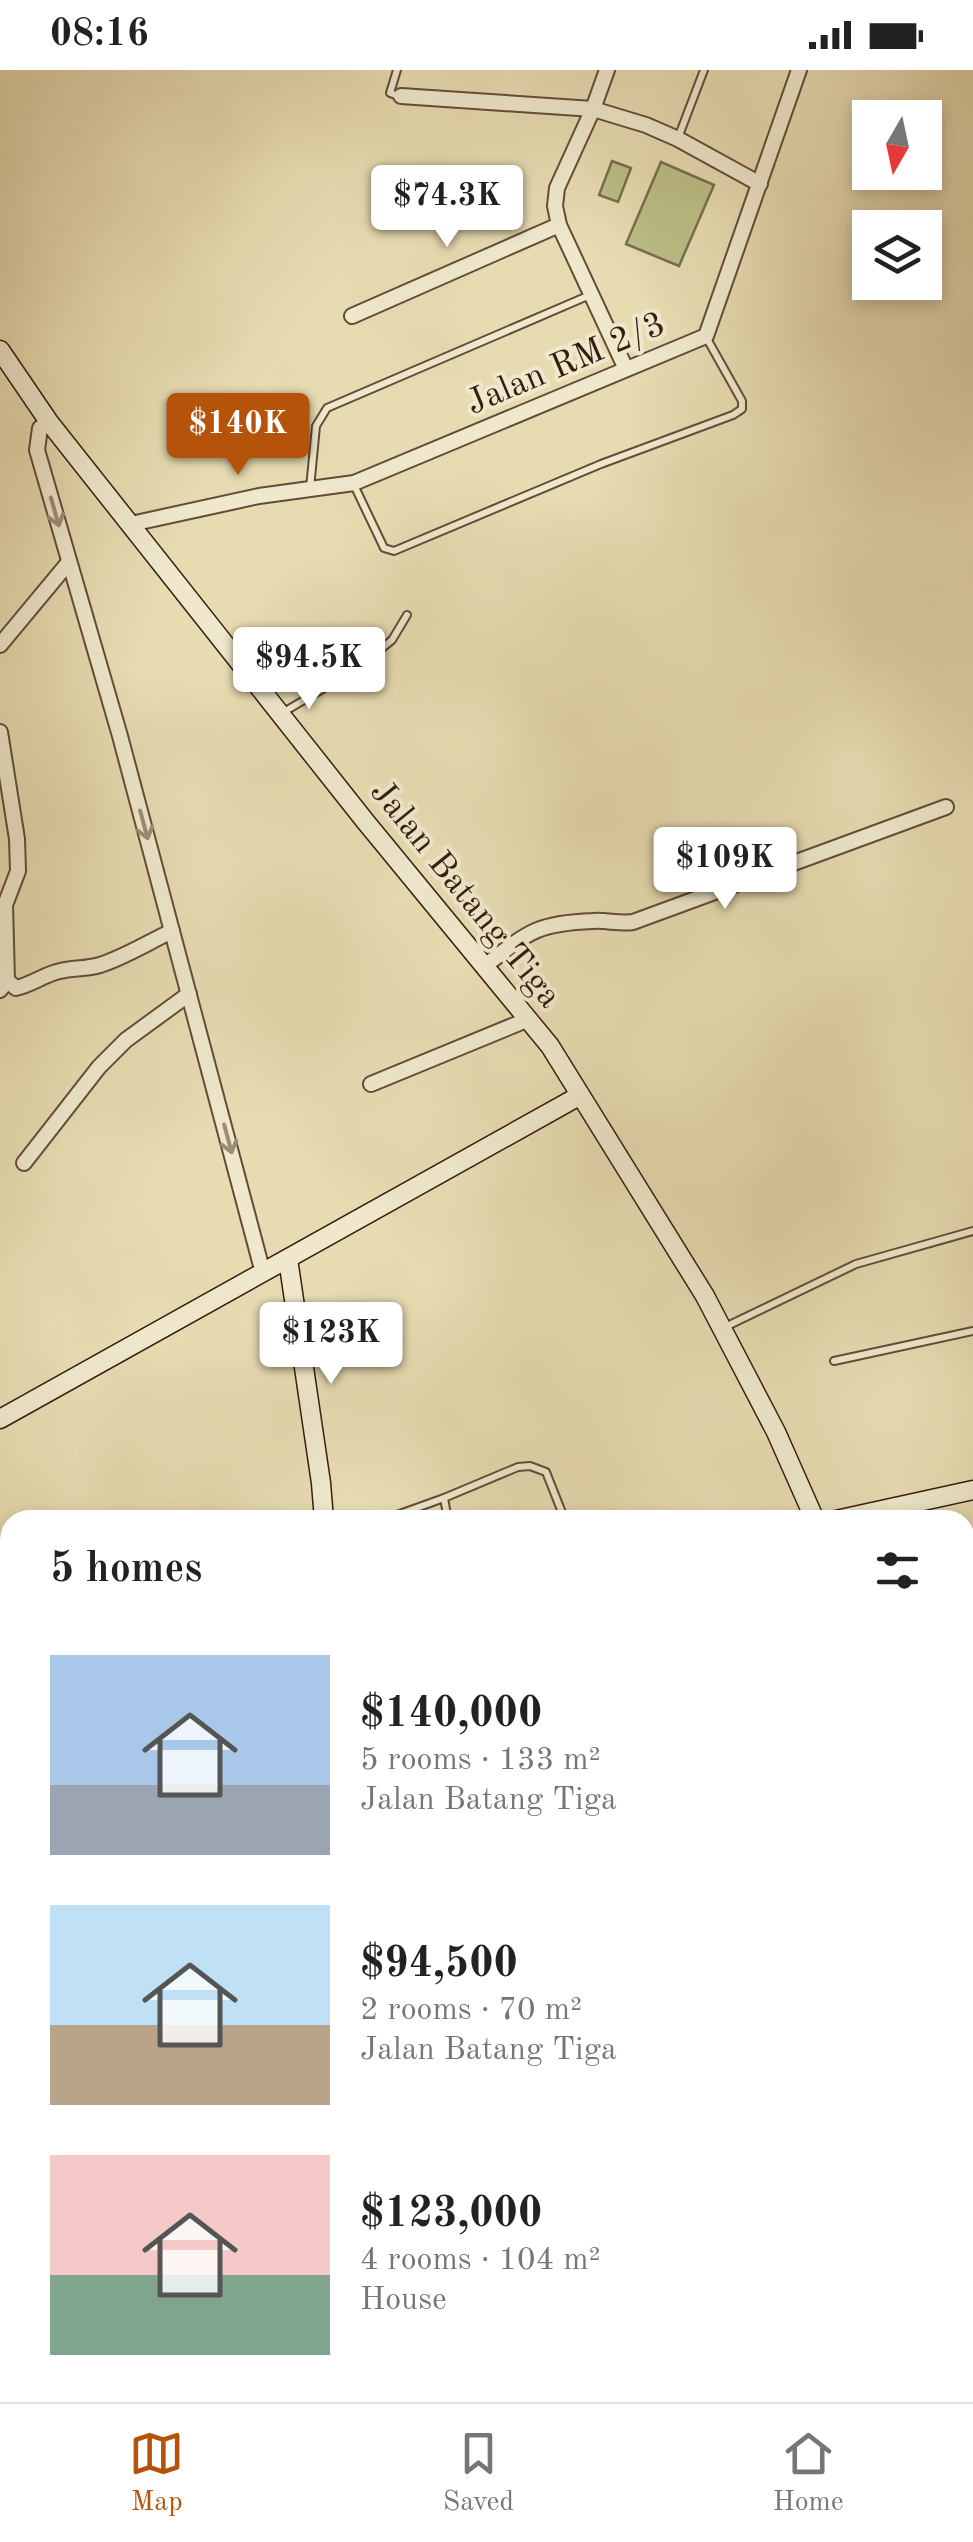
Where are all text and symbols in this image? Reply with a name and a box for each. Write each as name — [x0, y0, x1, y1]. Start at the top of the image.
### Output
text: 08:16 — [50, 16, 149, 54]
north arrow — [852, 100, 942, 190]
map controls — [852, 100, 942, 300]
pin: $74.3K — [366, 165, 528, 250]
text: $74.3K — [393, 181, 501, 213]
button: layers — [852, 210, 942, 300]
street label: Jalan RM 2/3 — [461, 307, 670, 422]
pin: $140K — [168, 393, 308, 478]
text: $140K — [189, 409, 287, 441]
one-way arrow — [47, 496, 65, 527]
pin: $94.5K — [228, 627, 390, 712]
text: $94.5K — [255, 643, 363, 675]
street label: Jalan Batang Tiga — [363, 774, 567, 1015]
one-way arrow — [135, 808, 154, 840]
pin: $109K — [655, 827, 795, 912]
text: $109K — [676, 843, 774, 875]
one-way arrow — [219, 1122, 238, 1154]
pin: $123K — [261, 1302, 401, 1387]
text: $123K — [282, 1318, 380, 1350]
icon: filters — [870, 1543, 925, 1598]
text: 5 homes — [50, 1549, 202, 1591]
text: $140,000 — [360, 1694, 542, 1736]
icon: home — [130, 1695, 250, 1815]
text: 5 rooms · 133 m² — [360, 1745, 601, 1777]
text: Jalan Batang Tiga — [360, 1785, 617, 1817]
text: $94,500 — [360, 1944, 518, 1986]
icon: home — [130, 1945, 250, 2065]
text: 2 rooms · 70 m² — [360, 1995, 582, 2027]
text: Jalan Batang Tiga — [360, 2035, 617, 2067]
text: $123,000 — [360, 2194, 542, 2236]
icon: home — [130, 2195, 250, 2315]
text: 4 rooms · 104 m² — [360, 2245, 601, 2277]
text: House — [360, 2285, 447, 2317]
tab: Map — [129, 2426, 184, 2521]
tab: Saved — [443, 2426, 514, 2521]
tab: Home — [773, 2426, 844, 2521]

